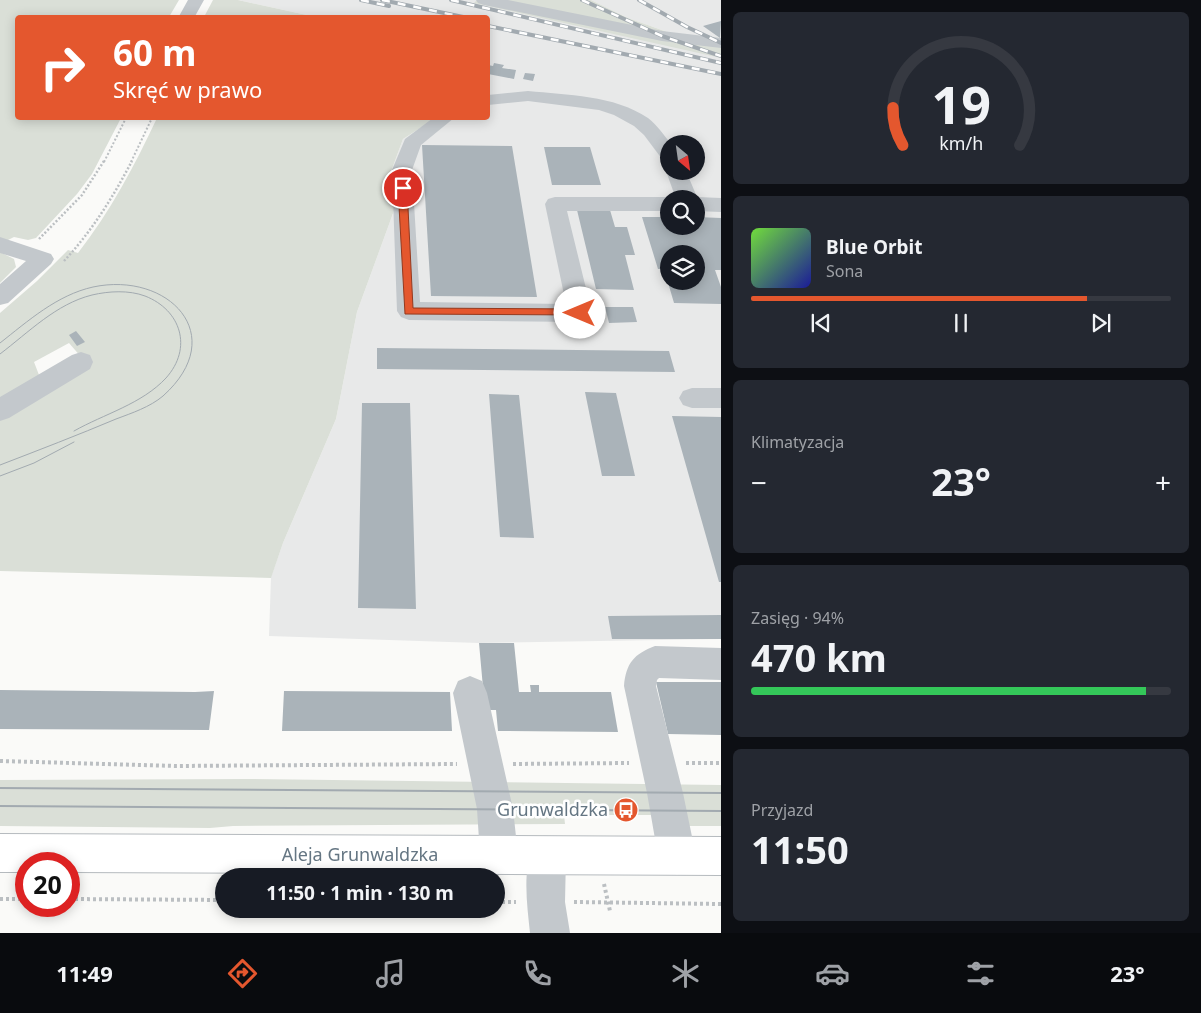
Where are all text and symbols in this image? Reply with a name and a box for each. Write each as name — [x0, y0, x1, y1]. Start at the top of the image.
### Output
text: 60 m — [113, 29, 196, 76]
icon: right — [30, 35, 95, 100]
text: 19 — [931, 68, 991, 139]
text: Skręć w prawo — [113, 74, 262, 104]
text: km/h — [939, 131, 983, 155]
north arrow — [660, 135, 705, 180]
map controls — [660, 135, 705, 290]
pin — [382, 167, 424, 209]
icon: arrive — [389, 174, 417, 202]
button: search — [660, 190, 705, 235]
text: Blue Orbit — [826, 234, 922, 260]
button: layers — [660, 245, 705, 290]
text: Sona — [826, 260, 863, 282]
position arrow — [553, 286, 605, 338]
icon: previous — [807, 309, 835, 337]
icon: pause — [947, 309, 975, 337]
icon: next — [1087, 309, 1115, 337]
text: Klimatyzacja — [751, 431, 844, 453]
text: 23° — [931, 455, 991, 507]
text: − — [751, 463, 767, 501]
text: + — [1155, 463, 1171, 501]
text: Zasięg · 94% — [751, 607, 844, 629]
text: 470 km — [751, 631, 887, 683]
place label: Grunwaldzka — [497, 797, 608, 821]
bus stop icon: Grunwaldzka — [613, 797, 639, 823]
text: Przyjazd — [751, 799, 813, 821]
text: 11:50 — [751, 823, 849, 875]
street label: Aleja Grunwaldzka — [282, 842, 438, 866]
speed limit sign: 20 — [15, 852, 80, 917]
text: 11:50 · 1 min · 130 m — [266, 880, 454, 906]
icon: directions — [225, 956, 260, 991]
icon: music — [373, 956, 408, 991]
icon: phone — [520, 956, 555, 991]
icon: climate — [668, 956, 703, 991]
icon: car — [815, 956, 850, 991]
icon: filters — [963, 956, 998, 991]
text: 11:49 — [56, 958, 113, 988]
text: 23° — [1110, 958, 1145, 988]

